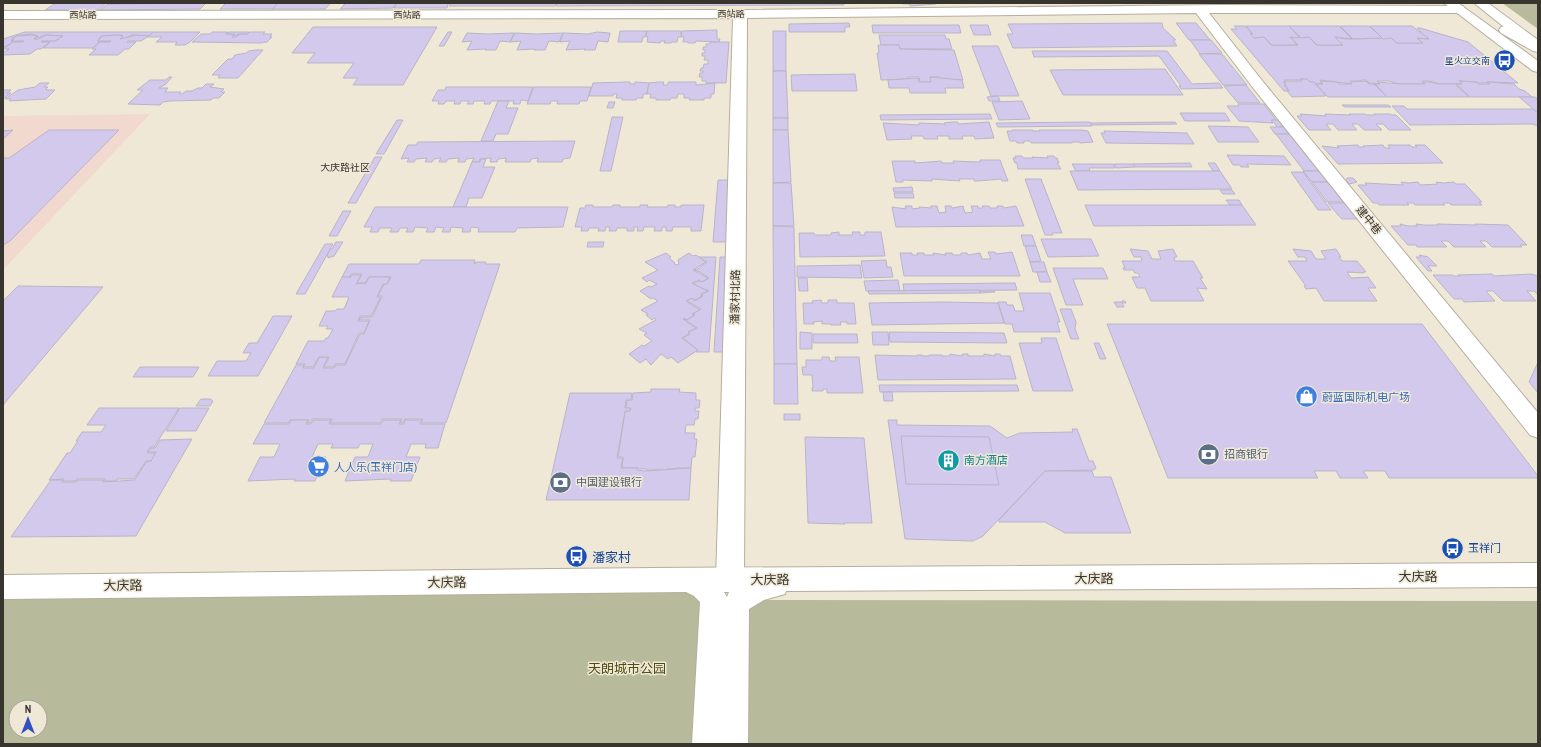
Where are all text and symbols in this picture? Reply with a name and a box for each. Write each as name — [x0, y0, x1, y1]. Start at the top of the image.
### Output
street label: 西站路 — [717, 8, 745, 20]
street label: 西站路 — [69, 9, 97, 21]
street label: 西站路 — [393, 9, 421, 21]
bus stop icon: 星火立交南 — [1492, 48, 1518, 74]
place label: 星火立交南 — [1445, 55, 1490, 67]
district label: 大庆路社区 — [320, 161, 370, 174]
street label: 建中巷 — [1353, 203, 1385, 237]
street label: 潘家村北路 — [728, 269, 742, 325]
shop icon: 蔚蓝国际机电广场 — [1294, 384, 1320, 410]
place label: 蔚蓝国际机电广场 — [1322, 390, 1410, 404]
bank icon: 招商银行 — [1196, 441, 1222, 467]
building icon: 南方酒店 — [936, 447, 962, 473]
place label: 招商银行 — [1224, 447, 1268, 461]
place label: 南方酒店 — [964, 453, 1008, 467]
supermarket icon: 人人乐(玉祥门店) — [306, 454, 332, 480]
place label: 人人乐(玉祥门店) — [334, 460, 417, 474]
bank icon: 中国建设银行 — [547, 469, 573, 495]
place label: 中国建设银行 — [576, 475, 642, 489]
bus stop icon: 玉祥门 — [1439, 535, 1465, 561]
place label: 玉祥门 — [1468, 541, 1501, 555]
bus stop icon: 潘家村 — [563, 544, 589, 570]
place label: 潘家村 — [592, 549, 631, 566]
street label: 大庆路 — [1398, 568, 1438, 585]
street label: 大庆路 — [1074, 570, 1114, 587]
street label: 大庆路 — [750, 571, 790, 588]
street label: 大庆路 — [427, 574, 467, 591]
street label: 大庆路 — [103, 577, 143, 594]
park label: 天朗城市公园 — [588, 660, 666, 677]
north arrow — [8, 699, 48, 739]
text: N — [25, 702, 31, 716]

